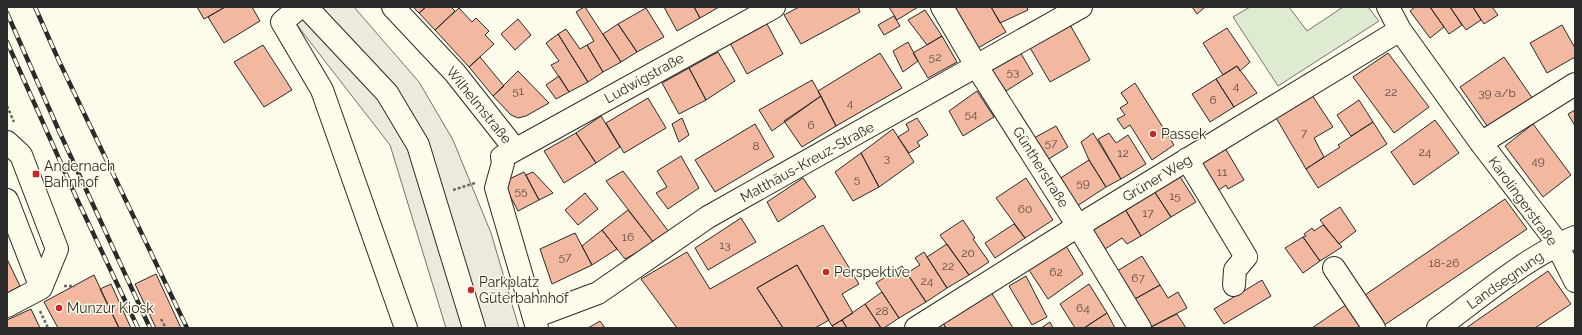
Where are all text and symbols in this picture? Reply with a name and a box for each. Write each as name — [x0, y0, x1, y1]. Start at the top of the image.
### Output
street label: Ludwigstraße — [602, 50, 686, 106]
house number: 52 — [929, 50, 941, 64]
street label: Wilhelmstraße — [443, 63, 515, 147]
house number: 53 — [1007, 65, 1019, 79]
house number: 4 — [1233, 79, 1240, 93]
house number: 51 — [512, 84, 524, 98]
house number: 22 — [1385, 85, 1397, 99]
house number: 39 a/b — [1478, 86, 1516, 100]
house number: 6 — [1209, 93, 1217, 107]
house number: 4 — [847, 96, 854, 110]
house number: 54 — [964, 107, 978, 121]
house number: 6 — [807, 118, 815, 132]
street label: Matthäus-Kreuz-Straße — [737, 119, 877, 205]
street label: Güntherstraße — [1010, 124, 1072, 210]
place label: Passek — [1161, 126, 1207, 142]
house number: 7 — [1301, 126, 1308, 140]
marker: Passek — [1148, 129, 1158, 139]
house number: 57 — [1045, 136, 1058, 150]
house number: 8 — [752, 139, 760, 153]
house number: 24 — [1419, 145, 1432, 159]
house number: 12 — [1117, 146, 1129, 160]
house number: 3 — [884, 151, 890, 165]
street label: Grüner Weg — [1119, 151, 1195, 205]
street label: Karolingerstraße — [1485, 153, 1561, 249]
house number: 49 — [1531, 154, 1545, 168]
place label: Andernach Bahnhof — [44, 158, 115, 190]
house number: 11 — [1217, 165, 1227, 179]
marker: Andernach Bahnhof — [31, 169, 41, 179]
house number: 5 — [854, 172, 861, 186]
house number: 59 — [1076, 176, 1090, 190]
house number: 55 — [514, 184, 528, 198]
house number: 15 — [1169, 189, 1181, 203]
house number: 60 — [1018, 202, 1032, 216]
house number: 17 — [1142, 206, 1154, 220]
house number: 16 — [622, 230, 634, 244]
house number: 13 — [719, 238, 731, 252]
house number: 20 — [961, 246, 975, 260]
street label: Landsegnung — [1464, 248, 1546, 312]
house number: 57 — [559, 250, 572, 264]
house number: 18-26 — [1429, 256, 1459, 270]
house number: 22 — [942, 259, 954, 273]
place label: Perspektive — [834, 264, 910, 280]
house number: 62 — [1049, 265, 1063, 279]
marker: Perspektive — [821, 267, 831, 277]
house number: 67 — [1131, 271, 1145, 285]
place label: Parkplatz Güterbahnhof — [479, 274, 570, 306]
house number: 24 — [921, 274, 934, 288]
marker: Parkplatz Güterbahnhof — [466, 285, 476, 295]
place label: Munzur Kiosk — [67, 300, 154, 316]
house number: 64 — [1076, 301, 1090, 315]
marker: Munzur Kiosk — [54, 303, 64, 313]
house number: 28 — [875, 304, 889, 318]

